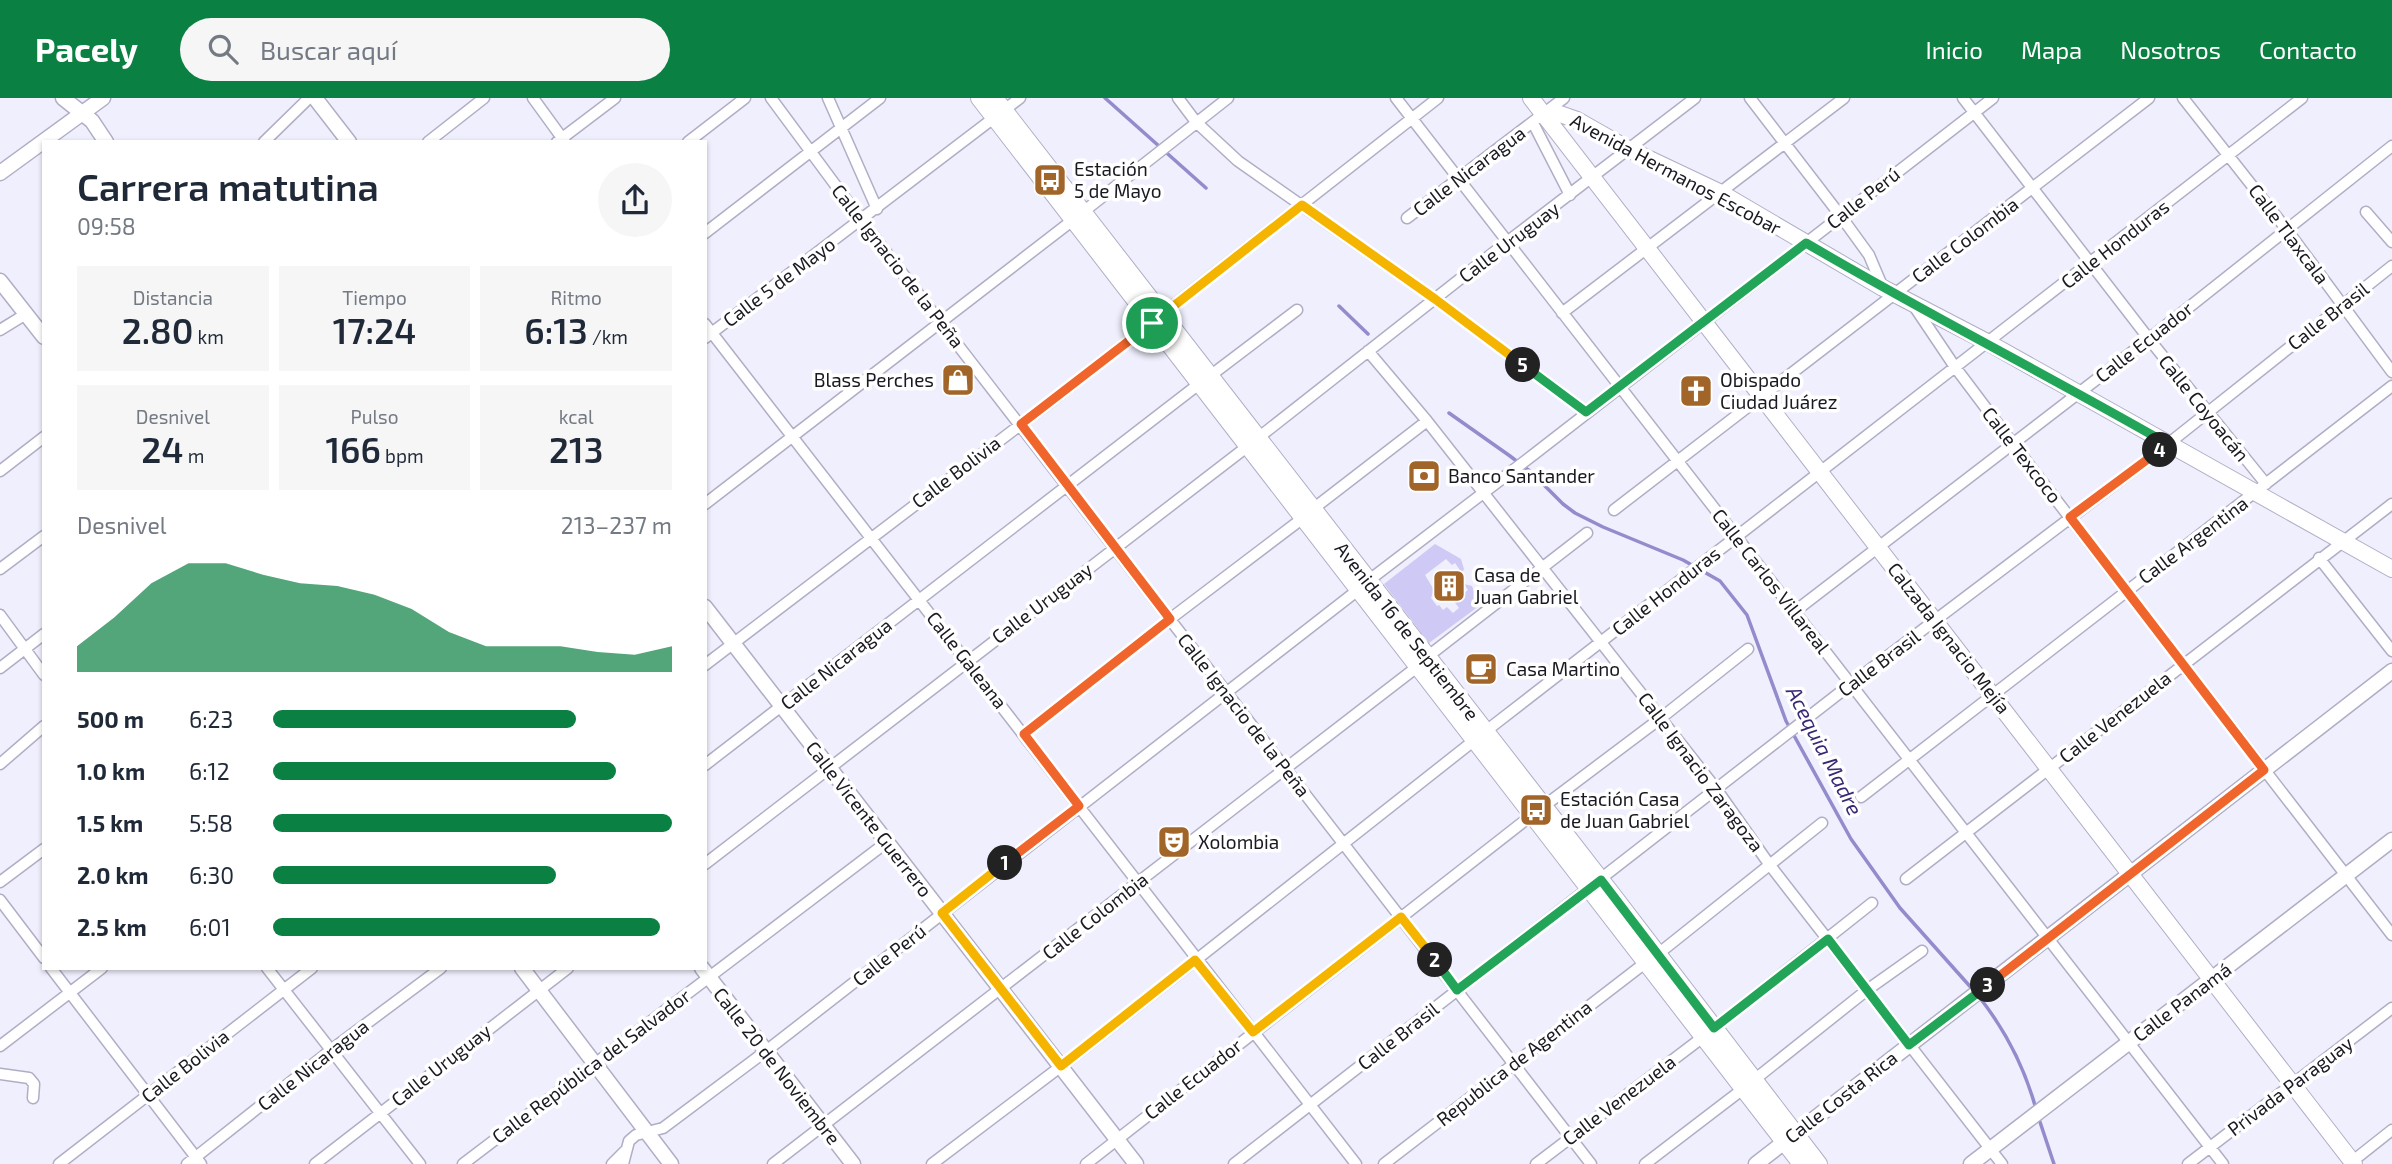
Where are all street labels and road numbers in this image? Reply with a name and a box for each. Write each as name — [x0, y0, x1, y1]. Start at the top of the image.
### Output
street label: Avenida Hermanos Escobar — [1567, 108, 1786, 239]
street label: Calle Nicaragua — [1408, 121, 1529, 220]
street label: Calle Perú — [1821, 162, 1904, 233]
street label: Calle Ignacio de la Peña — [827, 179, 969, 352]
street label: Calle Tlaxcala — [2244, 179, 2334, 288]
street label: Calle Colombia — [1907, 192, 2023, 287]
street label: Calle Honduras — [2056, 194, 2173, 293]
street label: Calle Uruguay — [1454, 196, 1564, 287]
street label: Calle 5 de Mayo — [718, 232, 839, 331]
street label: Calle Brasil — [2282, 277, 2373, 354]
street label: Calle Ecuador — [2090, 296, 2197, 387]
street label: Calle Coyoacán — [2154, 350, 2254, 466]
street label: Calle Texcoco — [1978, 402, 2067, 507]
street label: Calle Bolivia — [907, 431, 1005, 512]
street label: Calle Argentina — [2133, 491, 2252, 588]
street label: Calle Carlos Villareal — [1708, 504, 1835, 658]
street label: Avenida 16 de Septiembre — [1331, 537, 1484, 724]
street label: Calle Honduras — [1607, 541, 1724, 640]
street label: Calle Uruguay — [987, 557, 1097, 648]
street label: Calzada Ignacio Mejía — [1883, 558, 2016, 718]
street label: Calle Galeana — [922, 606, 1013, 713]
street label: Calle Nicaragua — [776, 613, 896, 714]
street label: Calle Brasil — [1833, 624, 1925, 701]
street label: Calle Ignacio de la Peña — [1173, 628, 1315, 801]
street label: Calle Venezuela — [2054, 666, 2175, 767]
street label: Calle Ignacio Zaragoza — [1634, 687, 1769, 856]
street label: Calle Vicente Guerrero — [801, 736, 937, 901]
street label: Calle Colombia — [1037, 867, 1152, 964]
street label: Calle Perú — [847, 919, 930, 990]
street label: Calle Panamá — [2128, 957, 2235, 1046]
street label: Calle República del Salvador — [487, 983, 695, 1148]
street label: Calle 20 de Noviembre — [709, 983, 846, 1149]
street label: Republica de Agentina — [1431, 995, 1596, 1130]
street label: Calle Brasil — [1352, 997, 1443, 1074]
street label: Calle Nicaragua — [253, 1014, 373, 1115]
street label: Calle Uruguay — [386, 1019, 495, 1111]
street label: Calle Bolivia — [136, 1024, 233, 1107]
street label: Privada Paraguay — [2222, 1031, 2357, 1140]
street label: Calle Ecuador — [1139, 1033, 1246, 1124]
street label: Calle Costa Rica — [1780, 1046, 1901, 1148]
street label: Calle Venezuela — [1558, 1050, 1680, 1150]

